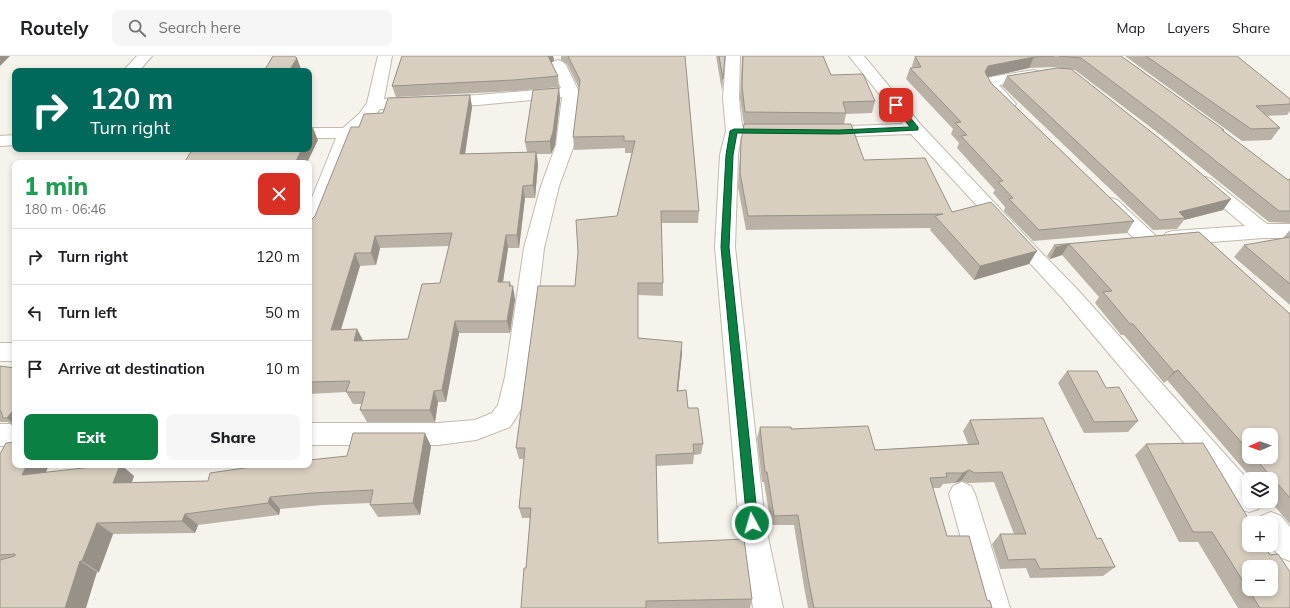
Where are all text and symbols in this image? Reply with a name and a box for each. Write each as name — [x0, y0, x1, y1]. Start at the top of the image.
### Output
search box — [112, 10, 392, 46]
text: Routely — [20, 16, 88, 40]
icon: search — [126, 17, 148, 39]
text: Search here — [158, 18, 241, 37]
text: Map — [1116, 19, 1145, 37]
text: Layers — [1167, 19, 1210, 37]
text: Share — [1232, 19, 1270, 37]
text: 120 m — [90, 81, 173, 116]
icon: right — [24, 84, 76, 136]
pin — [879, 88, 913, 122]
icon: arrive — [885, 94, 907, 116]
text: Turn right — [90, 116, 170, 139]
text: 1 min — [24, 171, 88, 201]
button: close — [258, 173, 300, 215]
text: 180 m · 06:46 — [24, 201, 106, 217]
icon: right — [24, 246, 46, 268]
text: Turn right — [58, 247, 128, 266]
text: 120 m — [256, 247, 300, 266]
icon: left — [24, 302, 46, 324]
text: Turn left — [58, 303, 117, 322]
text: 50 m — [265, 303, 300, 322]
icon: arrive — [24, 358, 46, 380]
text: Arrive at destination — [58, 359, 205, 378]
text: 10 m — [265, 359, 300, 378]
button: Exit — [24, 414, 158, 460]
button: Share — [166, 414, 300, 460]
north arrow — [1242, 428, 1278, 464]
map controls — [1242, 428, 1278, 596]
button: layers — [1242, 472, 1278, 508]
position arrow — [731, 502, 773, 544]
button: + — [1242, 516, 1278, 552]
button: − — [1242, 560, 1278, 596]

